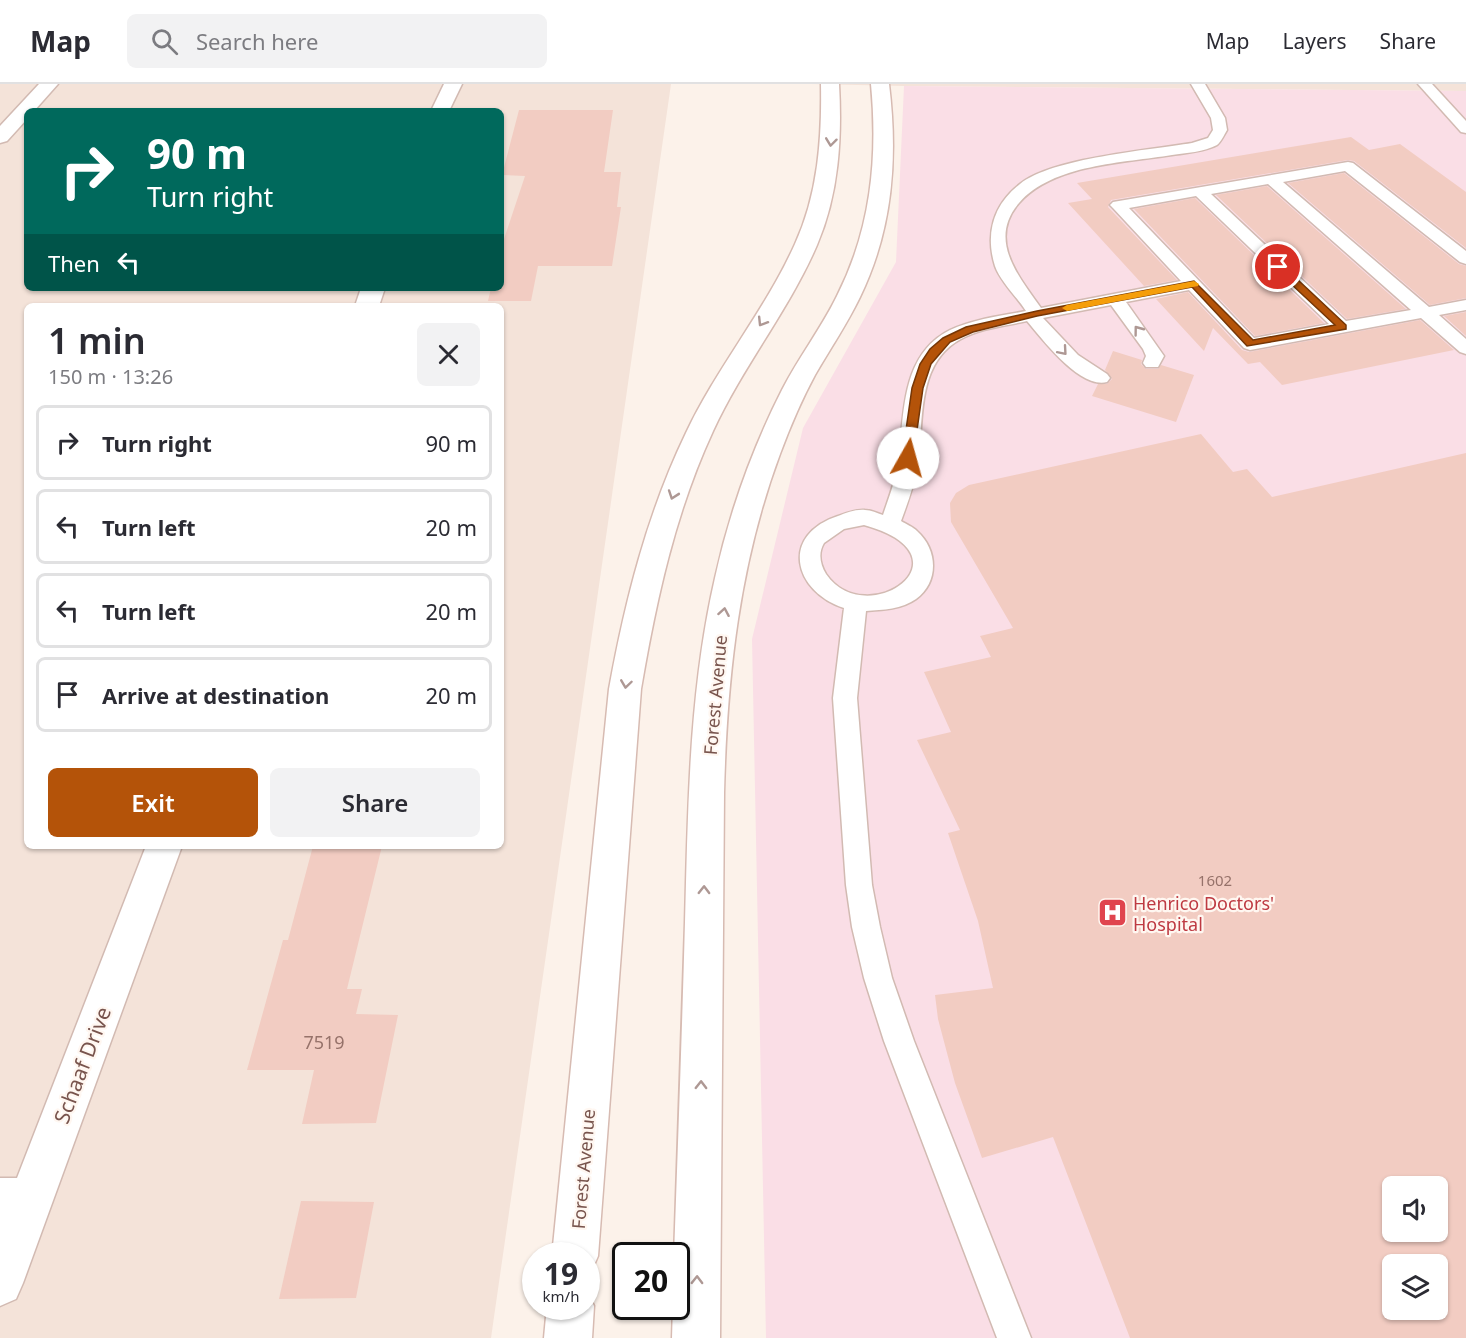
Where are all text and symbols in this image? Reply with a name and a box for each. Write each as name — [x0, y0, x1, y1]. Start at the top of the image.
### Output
search box — [127, 14, 547, 68]
text: Map — [30, 22, 91, 60]
icon: search — [148, 25, 181, 58]
text: Search here — [196, 26, 318, 56]
text: Map — [1206, 27, 1250, 55]
text: Layers — [1283, 27, 1347, 55]
text: Share — [1380, 27, 1436, 55]
text: 90 m — [147, 124, 247, 181]
icon: right — [48, 132, 126, 210]
one-way arrow — [825, 138, 837, 147]
text: Turn right — [147, 178, 273, 215]
pin — [1252, 241, 1303, 292]
icon: left — [112, 246, 145, 279]
text: Then — [48, 248, 100, 278]
icon: arrive — [1261, 250, 1294, 283]
text: 1 min — [48, 316, 146, 365]
one-way arrow — [759, 316, 770, 327]
button: close — [417, 323, 480, 386]
one-way arrow — [1134, 325, 1145, 336]
one-way arrow — [1056, 344, 1067, 355]
text: 150 m · 13:26 — [48, 363, 173, 390]
icon: right — [51, 426, 84, 459]
position arrow — [876, 426, 940, 490]
text: Turn right — [102, 428, 212, 458]
text: 90 m — [426, 428, 477, 458]
one-way arrow — [667, 489, 680, 500]
icon: left — [51, 510, 84, 543]
text: Turn left — [102, 512, 196, 542]
text: 20 m — [426, 512, 477, 542]
icon: left — [51, 594, 84, 627]
text: Turn left — [102, 596, 196, 626]
text: 20 m — [426, 596, 477, 626]
one-way arrow — [717, 607, 730, 617]
street label: Forest Avenue — [698, 634, 732, 756]
icon: arrive — [51, 678, 84, 711]
one-way arrow — [620, 679, 632, 688]
text: Arrive at destination — [102, 680, 329, 710]
text: 20 m — [426, 680, 477, 710]
button: Exit — [48, 768, 258, 837]
button: Share — [270, 768, 480, 837]
house number: 1602 — [1198, 870, 1232, 890]
one-way arrow — [698, 885, 710, 894]
place label: Henrico Doctors' Hospital — [1133, 891, 1274, 936]
hospital icon: Henrico Doctors' Hospital — [1096, 897, 1128, 929]
street label: Schaaf Drive — [47, 1003, 117, 1127]
house number: 7519 — [303, 1030, 345, 1054]
one-way arrow — [694, 1080, 707, 1089]
street label: Forest Avenue — [566, 1108, 600, 1230]
map controls — [1382, 1176, 1448, 1320]
button: sound — [1382, 1176, 1448, 1242]
speed limit sign: 20 — [612, 1242, 690, 1320]
text: 19 — [544, 1253, 578, 1294]
button: layers — [1382, 1254, 1448, 1320]
one-way arrow — [691, 1275, 703, 1284]
text: km/h — [543, 1286, 579, 1306]

